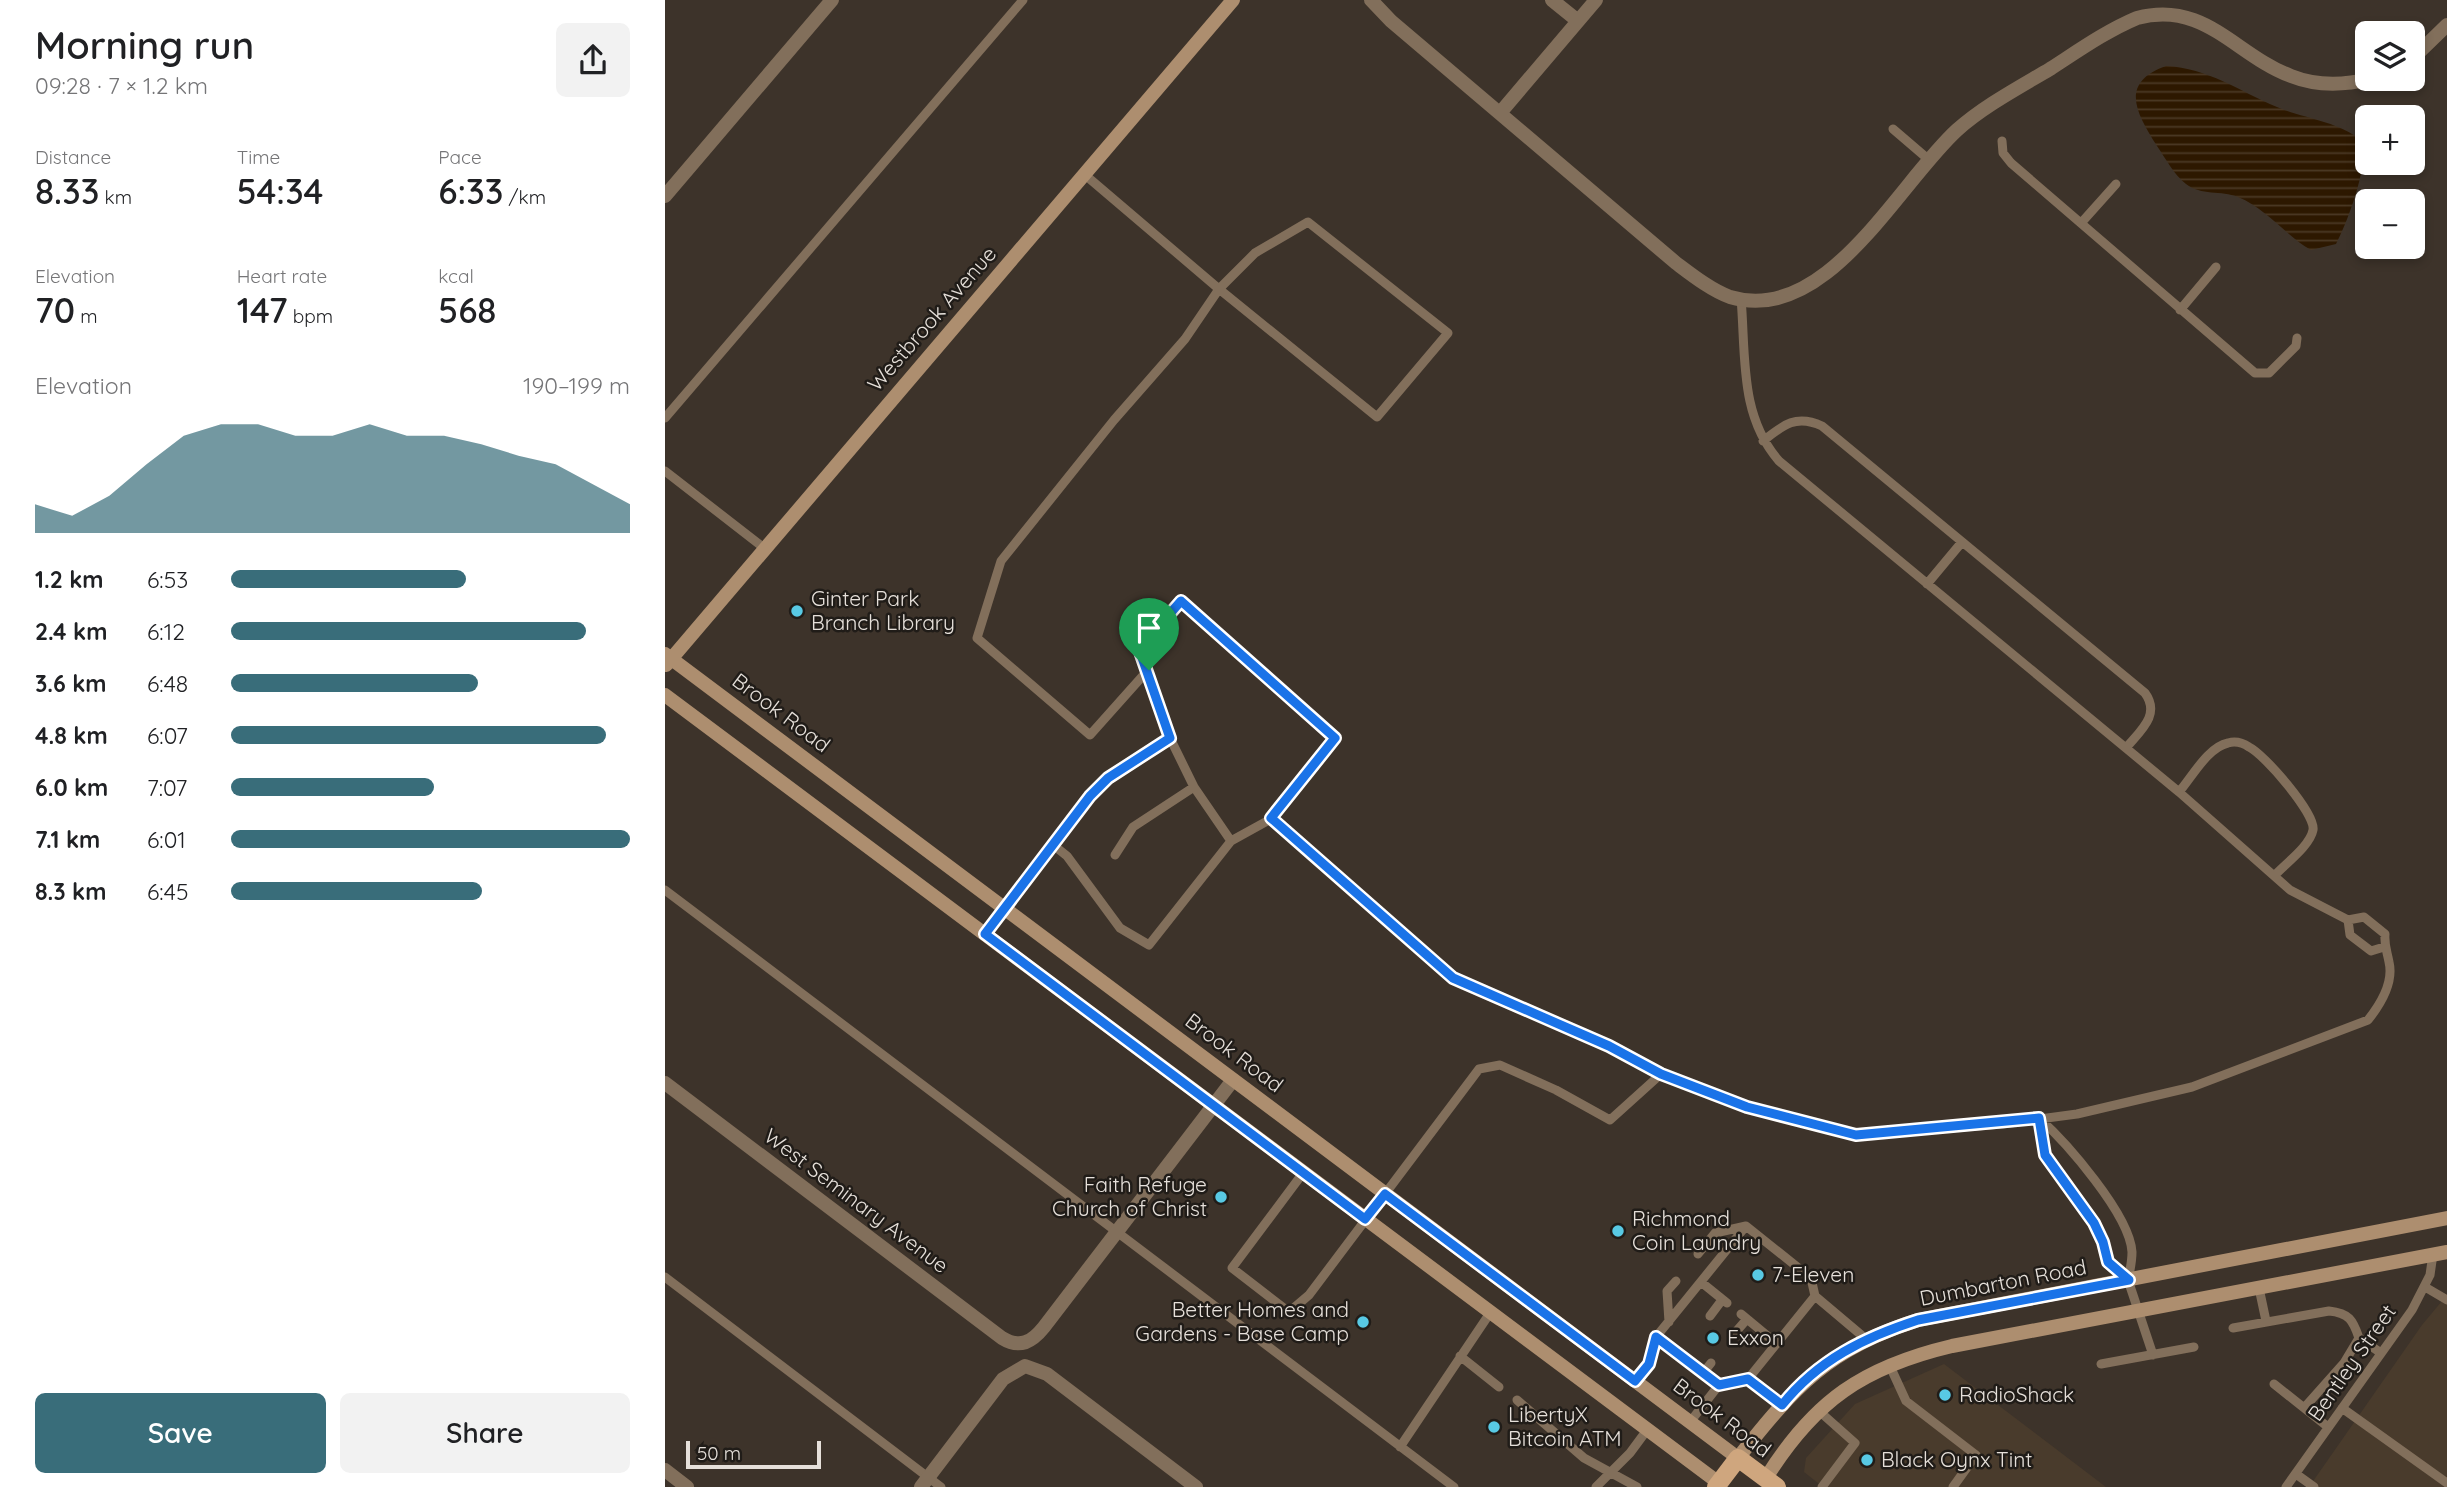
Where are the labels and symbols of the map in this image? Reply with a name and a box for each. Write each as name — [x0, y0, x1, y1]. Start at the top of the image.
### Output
street label: Westbrook Avenue — [861, 241, 1001, 396]
place label: Ginter Park Branch Library — [811, 585, 955, 635]
pin — [1119, 598, 1179, 670]
marker: Ginter Park Branch Library — [789, 603, 805, 619]
street label: Brook Road — [728, 667, 836, 757]
street label: Brook Road — [1181, 1007, 1289, 1097]
street label: West Seminary Avenue — [759, 1122, 954, 1278]
place label: Faith Refuge Church of Christ — [1052, 1171, 1207, 1221]
marker: Faith Refuge Church of Christ — [1213, 1189, 1229, 1205]
place label: Richmond Coin Laundry — [1632, 1205, 1761, 1255]
marker: Richmond Coin Laundry — [1610, 1223, 1626, 1239]
street label: Dumbarton Road — [1917, 1253, 2088, 1311]
place label: 7-Eleven — [1772, 1261, 1854, 1287]
marker: 7-Eleven — [1750, 1267, 1766, 1283]
place label: Better Homes and Gardens - Base Camp — [1135, 1296, 1349, 1346]
street label: Bentley Street — [2301, 1299, 2401, 1426]
marker: Better Homes and Gardens - Base Camp — [1355, 1314, 1371, 1330]
place label: Exxon — [1727, 1324, 1784, 1350]
marker: Exxon — [1705, 1330, 1721, 1346]
street label: Brook Road — [1669, 1372, 1777, 1462]
place label: RadioShack — [1959, 1381, 2074, 1407]
marker: RadioShack — [1937, 1387, 1953, 1403]
place label: LibertyX Bitcoin ATM — [1508, 1401, 1622, 1451]
marker: LibertyX Bitcoin ATM — [1486, 1419, 1502, 1435]
scale bar — [686, 1438, 821, 1470]
place label: Black Oynx Tint — [1881, 1446, 2033, 1472]
marker: Black Oynx Tint — [1859, 1452, 1875, 1468]

